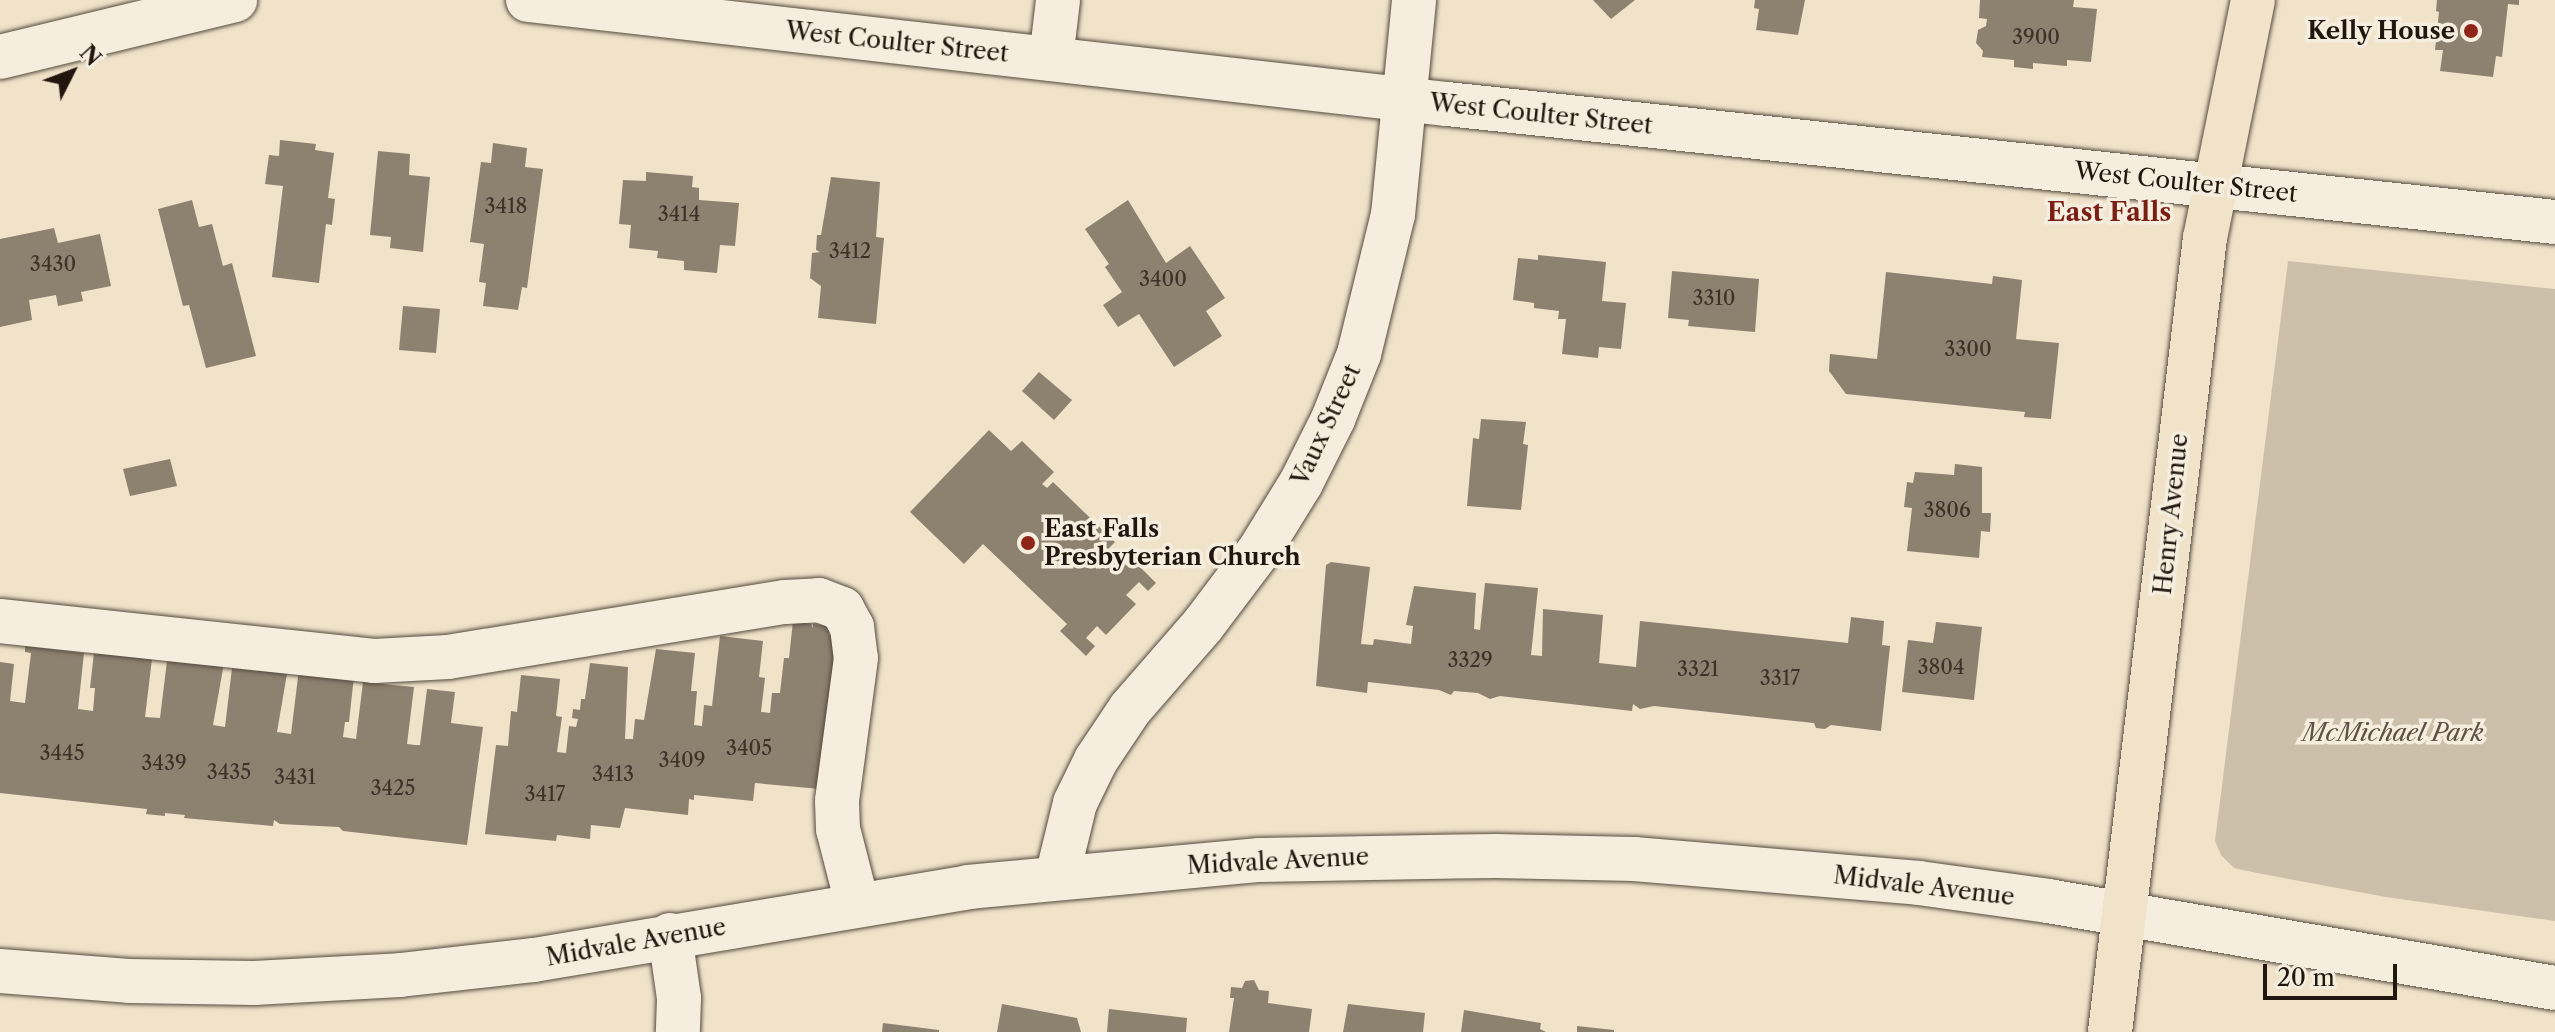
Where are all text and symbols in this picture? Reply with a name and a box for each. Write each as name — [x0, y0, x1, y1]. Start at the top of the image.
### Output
street label: West Coulter Street — [784, 16, 1010, 68]
place label: Kelly House — [2306, 17, 2455, 45]
marker: Kelly House — [2462, 22, 2480, 40]
house number: 3900 — [2012, 25, 2060, 49]
north arrow — [32, 32, 112, 112]
text: N — [74, 39, 107, 72]
street label: West Coulter Street — [1428, 88, 1654, 140]
street label: West Coulter Street — [2073, 156, 2299, 208]
house number: 3418 — [485, 194, 527, 218]
district label: East Falls — [2047, 197, 2171, 229]
house number: 3414 — [658, 202, 700, 226]
house number: 3412 — [829, 239, 871, 263]
house number: 3430 — [30, 252, 76, 276]
house number: 3400 — [1139, 267, 1187, 291]
house number: 3310 — [1692, 286, 1736, 310]
house number: 3300 — [1944, 337, 1992, 361]
street label: Vaux Street — [1285, 360, 1367, 490]
street label: Henry Avenue — [2148, 431, 2194, 597]
house number: 3806 — [1923, 498, 1971, 522]
place label: East Falls Presbyterian Church — [1044, 515, 1301, 571]
marker: East Falls Presbyterian Church — [1019, 534, 1037, 552]
house number: 3329 — [1447, 648, 1493, 672]
house number: 3804 — [1917, 655, 1965, 679]
house number: 3321 — [1677, 657, 1719, 681]
house number: 3317 — [1760, 666, 1800, 690]
park label: McMichael Park — [2302, 719, 2484, 747]
house number: 3405 — [726, 736, 772, 760]
house number: 3445 — [40, 741, 84, 765]
house number: 3409 — [659, 748, 705, 772]
house number: 3439 — [141, 751, 187, 775]
house number: 3435 — [207, 760, 251, 784]
house number: 3413 — [592, 762, 634, 786]
house number: 3431 — [274, 765, 316, 789]
house number: 3425 — [371, 776, 415, 800]
house number: 3417 — [525, 782, 565, 806]
street label: Midvale Avenue — [1186, 842, 1370, 880]
street label: Midvale Avenue — [1831, 861, 2017, 911]
street label: Midvale Avenue — [543, 912, 729, 972]
scale bar — [2267, 948, 2401, 998]
text: 20 m — [2277, 963, 2335, 992]

